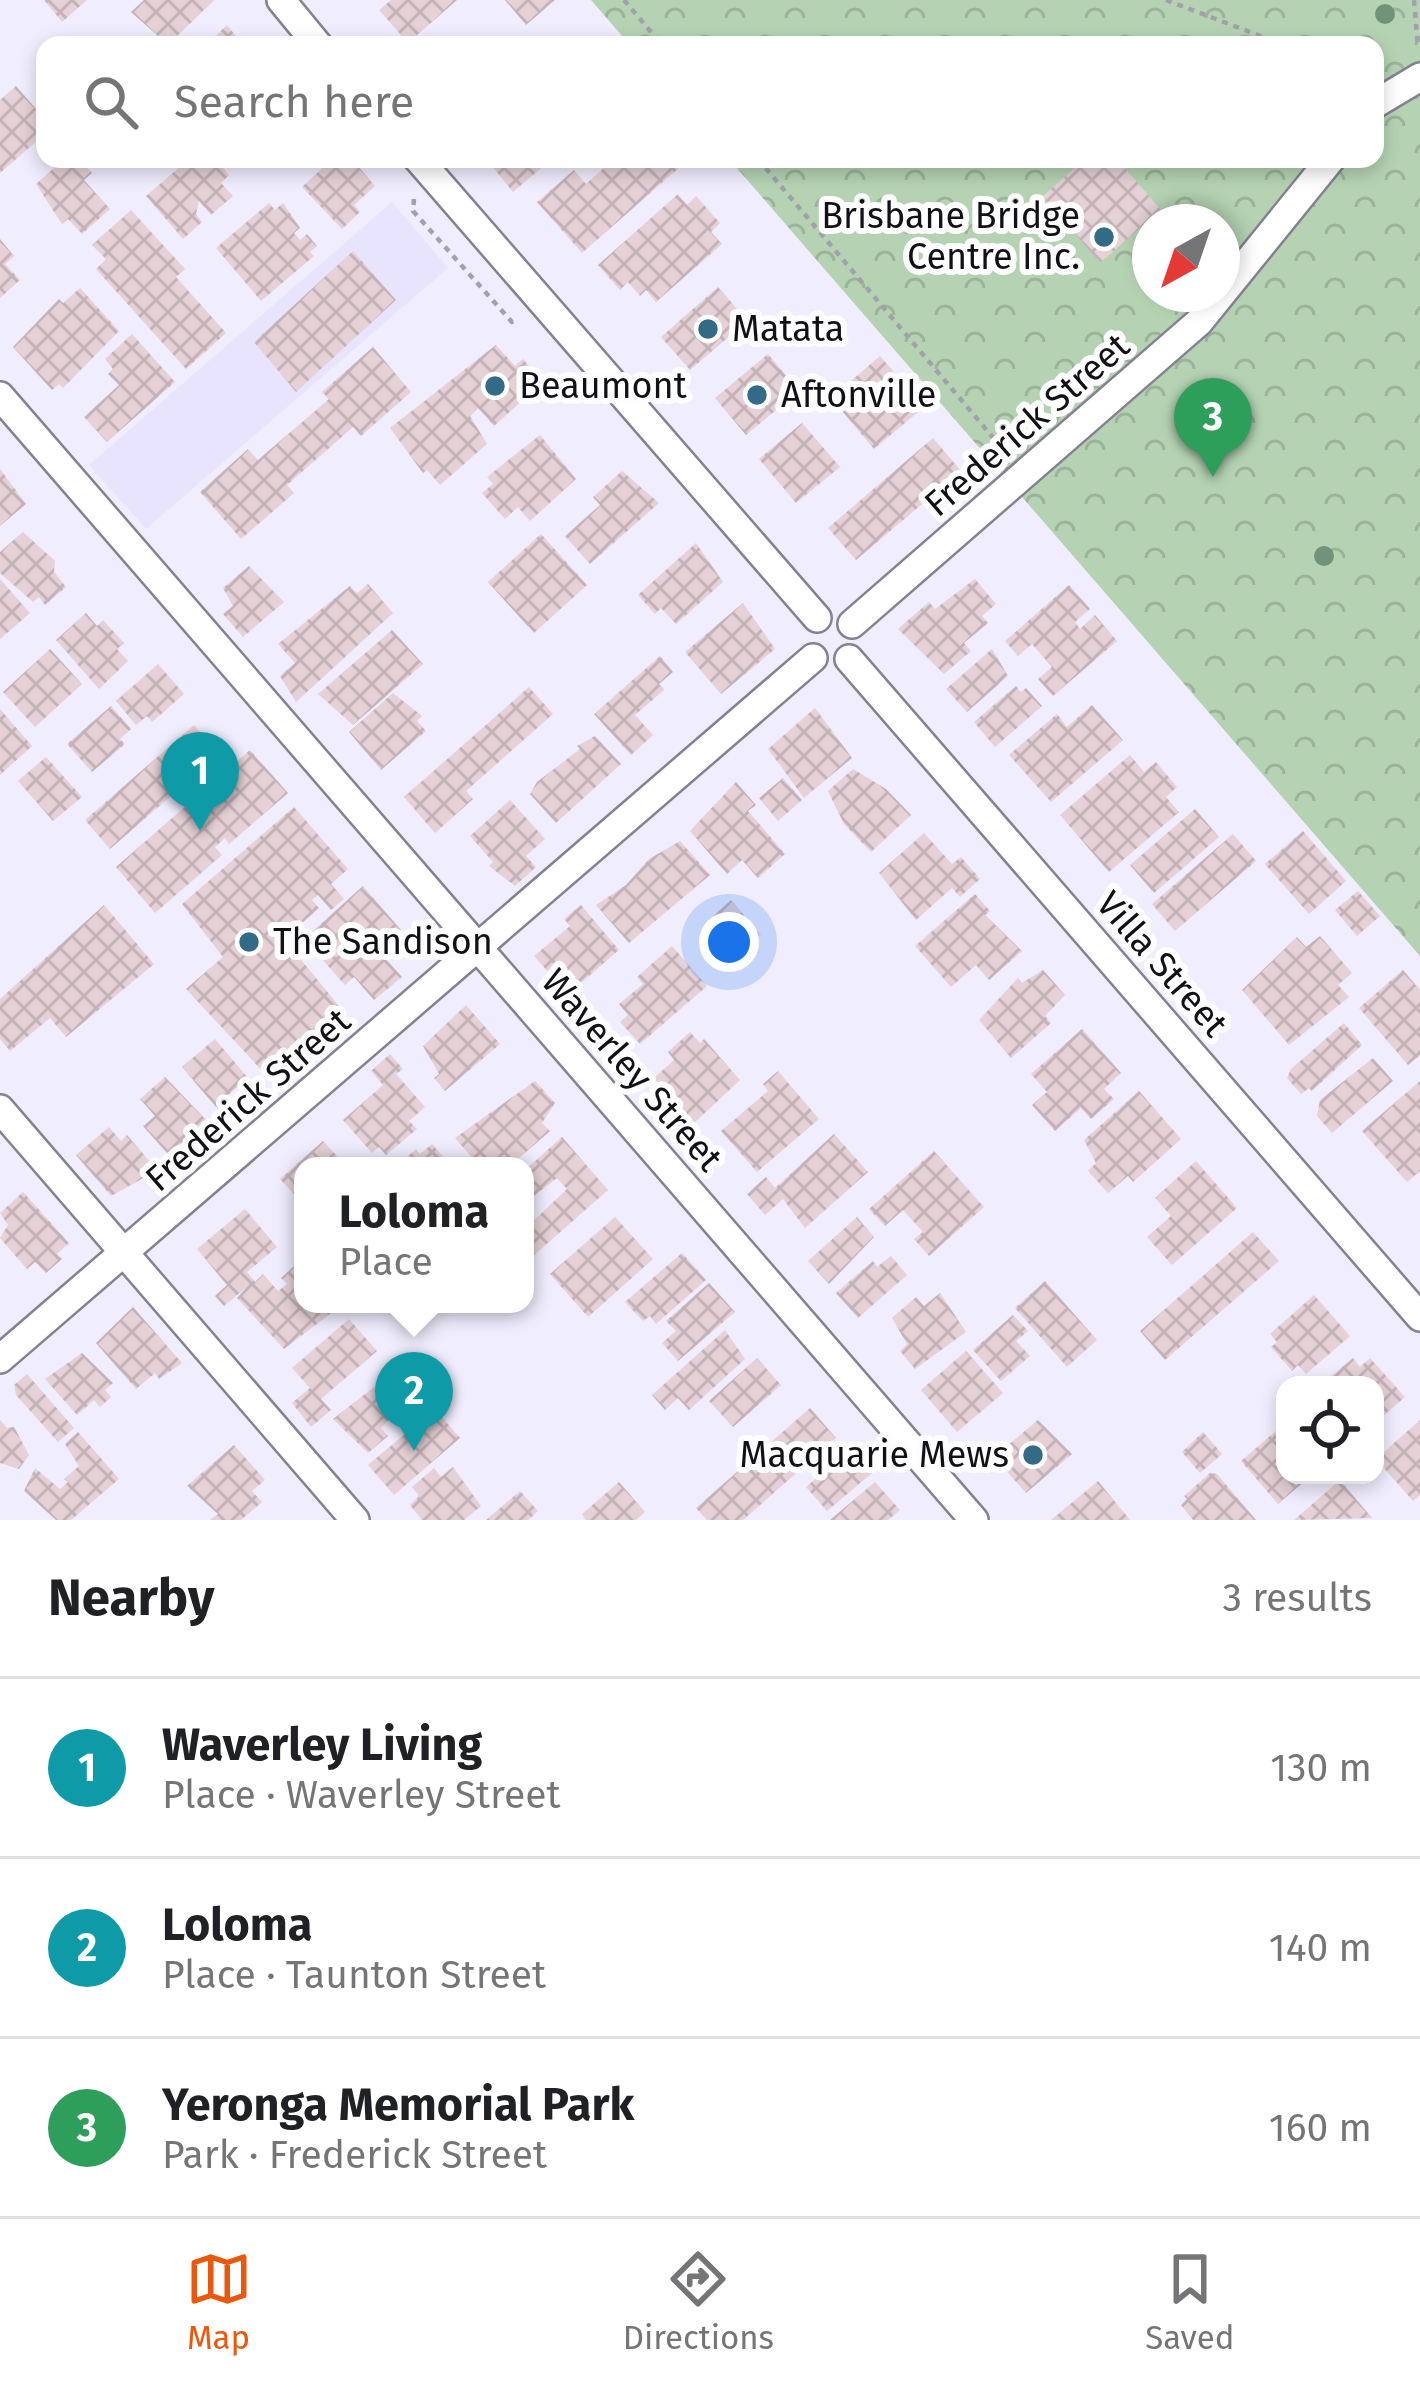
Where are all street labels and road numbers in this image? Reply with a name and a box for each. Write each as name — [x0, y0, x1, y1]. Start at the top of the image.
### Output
street label: Frederick Street — [916, 324, 1138, 526]
street label: Villa Street — [1087, 882, 1237, 1046]
street label: Waverley Street — [532, 960, 732, 1180]
street label: Frederick Street — [137, 999, 359, 1201]

